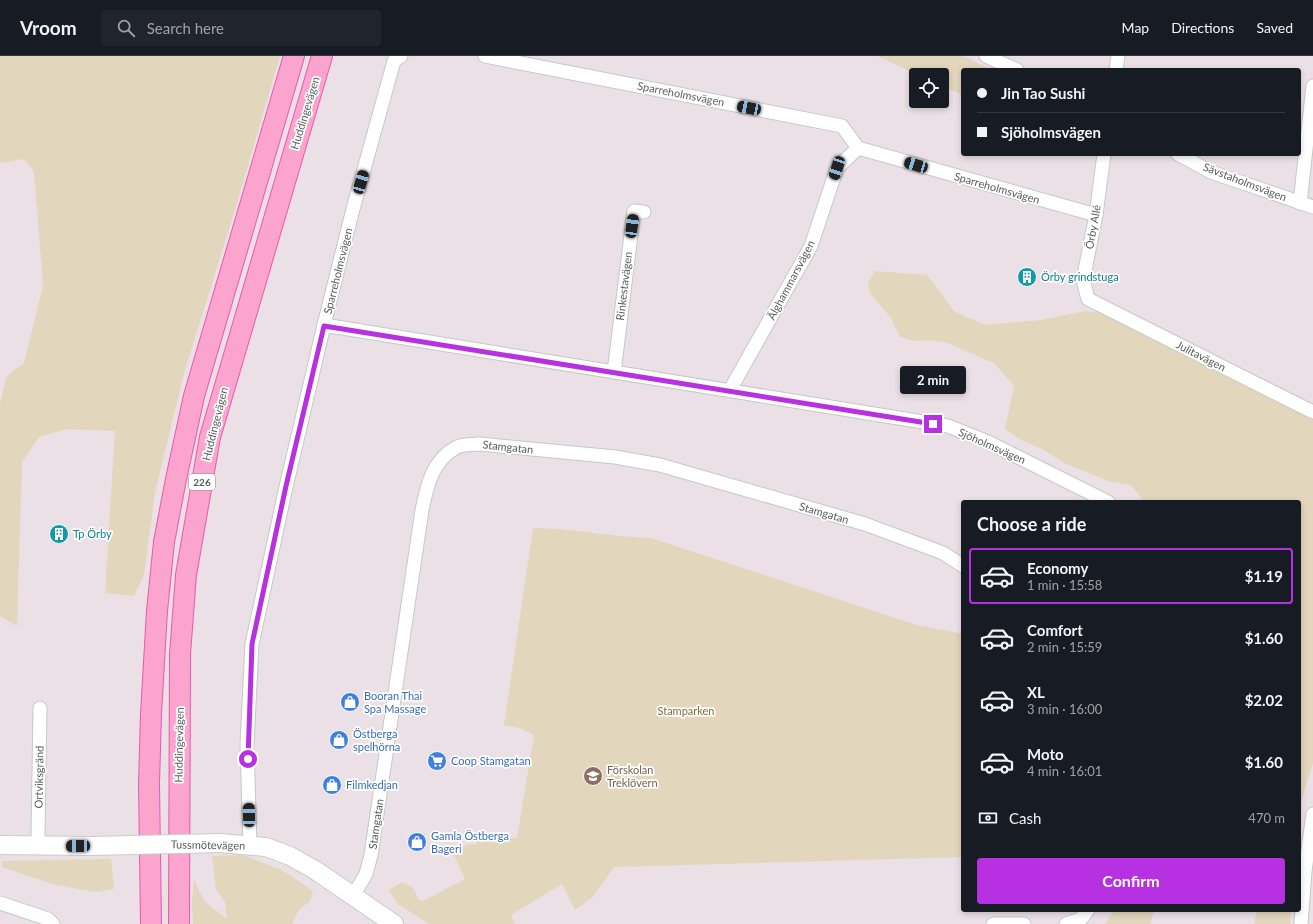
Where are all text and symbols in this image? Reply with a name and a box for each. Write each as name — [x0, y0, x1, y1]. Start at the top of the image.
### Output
search box — [101, 10, 381, 46]
text: Vroom — [20, 16, 77, 39]
icon: search — [115, 17, 137, 39]
text: Search here — [147, 19, 224, 37]
text: Map — [1122, 19, 1149, 36]
text: Directions — [1171, 19, 1234, 36]
text: Saved — [1256, 19, 1293, 36]
map controls — [909, 68, 949, 108]
button: locate — [909, 68, 949, 108]
street label: Huddingevägen — [287, 75, 322, 151]
street label: Sparreholmsvägen — [636, 79, 726, 108]
text: Jin Tao Sushi — [1001, 84, 1085, 102]
car — [736, 100, 762, 116]
text: Sjöholmsvägen — [1001, 123, 1101, 141]
car — [828, 155, 846, 181]
car — [903, 156, 929, 174]
street label: Sävstaholmsvägen — [1202, 160, 1289, 203]
car — [352, 169, 370, 195]
street label: Sparreholmsvägen — [953, 169, 1041, 206]
street label: Örby Allé — [1082, 203, 1103, 250]
car — [624, 213, 640, 239]
street label: Sparreholmsvägen — [321, 226, 355, 315]
street label: Älghammarsvägen — [764, 238, 817, 322]
street label: Rinkestavägen — [613, 251, 634, 321]
building icon: Örby grindstuga — [1016, 266, 1038, 288]
place label: Örby grindstuga — [1041, 270, 1119, 283]
street label: Julitavägen — [1174, 338, 1228, 374]
callout: 2 min — [900, 366, 966, 394]
text: 2 min — [917, 372, 949, 388]
street label: Huddingevägen — [199, 386, 230, 462]
route end — [924, 415, 942, 433]
street label: Sjöholmsvägen — [957, 425, 1028, 466]
street label: Stamgatan — [482, 437, 534, 456]
road number: 226 — [189, 474, 215, 490]
street label: Stamgatan — [798, 499, 850, 526]
text: Choose a ride — [977, 513, 1086, 535]
building icon: Tp Örby — [48, 523, 70, 545]
place label: Tp Örby — [73, 527, 112, 540]
icon: car — [979, 558, 1015, 594]
text: Economy — [1027, 559, 1088, 577]
text: $1.19 — [1245, 567, 1283, 585]
text: 1 min · 15:58 — [1027, 577, 1102, 593]
icon: car — [979, 620, 1015, 656]
text: Comfort — [1027, 621, 1083, 639]
text: $1.60 — [1245, 629, 1283, 647]
text: 2 min · 15:59 — [1027, 639, 1102, 655]
icon: car — [979, 682, 1015, 718]
text: XL — [1027, 683, 1045, 701]
place label: Booran Thai Spa Massage — [364, 689, 426, 715]
shop icon: Booran Thai Spa Massage — [339, 691, 361, 713]
text: $2.02 — [1245, 691, 1283, 709]
text: 3 min · 16:00 — [1027, 701, 1102, 717]
park label: Stamparken — [657, 704, 715, 717]
street label: Huddingevägen — [171, 707, 186, 783]
place label: Östberga spelhörna — [353, 727, 400, 753]
shop icon: Östberga spelhörna — [328, 729, 350, 751]
icon: car — [979, 744, 1015, 780]
text: Moto — [1027, 745, 1064, 763]
street label: Ortviksgränd — [31, 746, 46, 808]
route start — [239, 750, 257, 768]
supermarket icon: Coop Stamgatan — [426, 750, 448, 772]
text: $1.60 — [1245, 753, 1283, 771]
place label: Coop Stamgatan — [451, 754, 531, 767]
place label: Förskolan Treklövern — [607, 763, 658, 789]
text: 4 min · 16:01 — [1027, 763, 1102, 779]
school or university icon: Förskolan Treklövern — [582, 765, 604, 787]
shop icon: Filmkedjan — [321, 774, 343, 796]
place label: Filmkedjan — [346, 778, 398, 791]
street label: Stamgatan — [366, 798, 385, 850]
car — [243, 803, 255, 827]
icon: cash — [977, 807, 999, 829]
text: Cash — [1009, 809, 1041, 827]
text: 470 m — [1248, 810, 1285, 826]
place label: Gamla Östberga Bageri — [431, 829, 509, 855]
shop icon: Gamla Östberga Bageri — [406, 831, 428, 853]
street label: Tussmötevägen — [171, 837, 245, 852]
car — [66, 840, 90, 852]
button: Confirm — [977, 858, 1285, 904]

